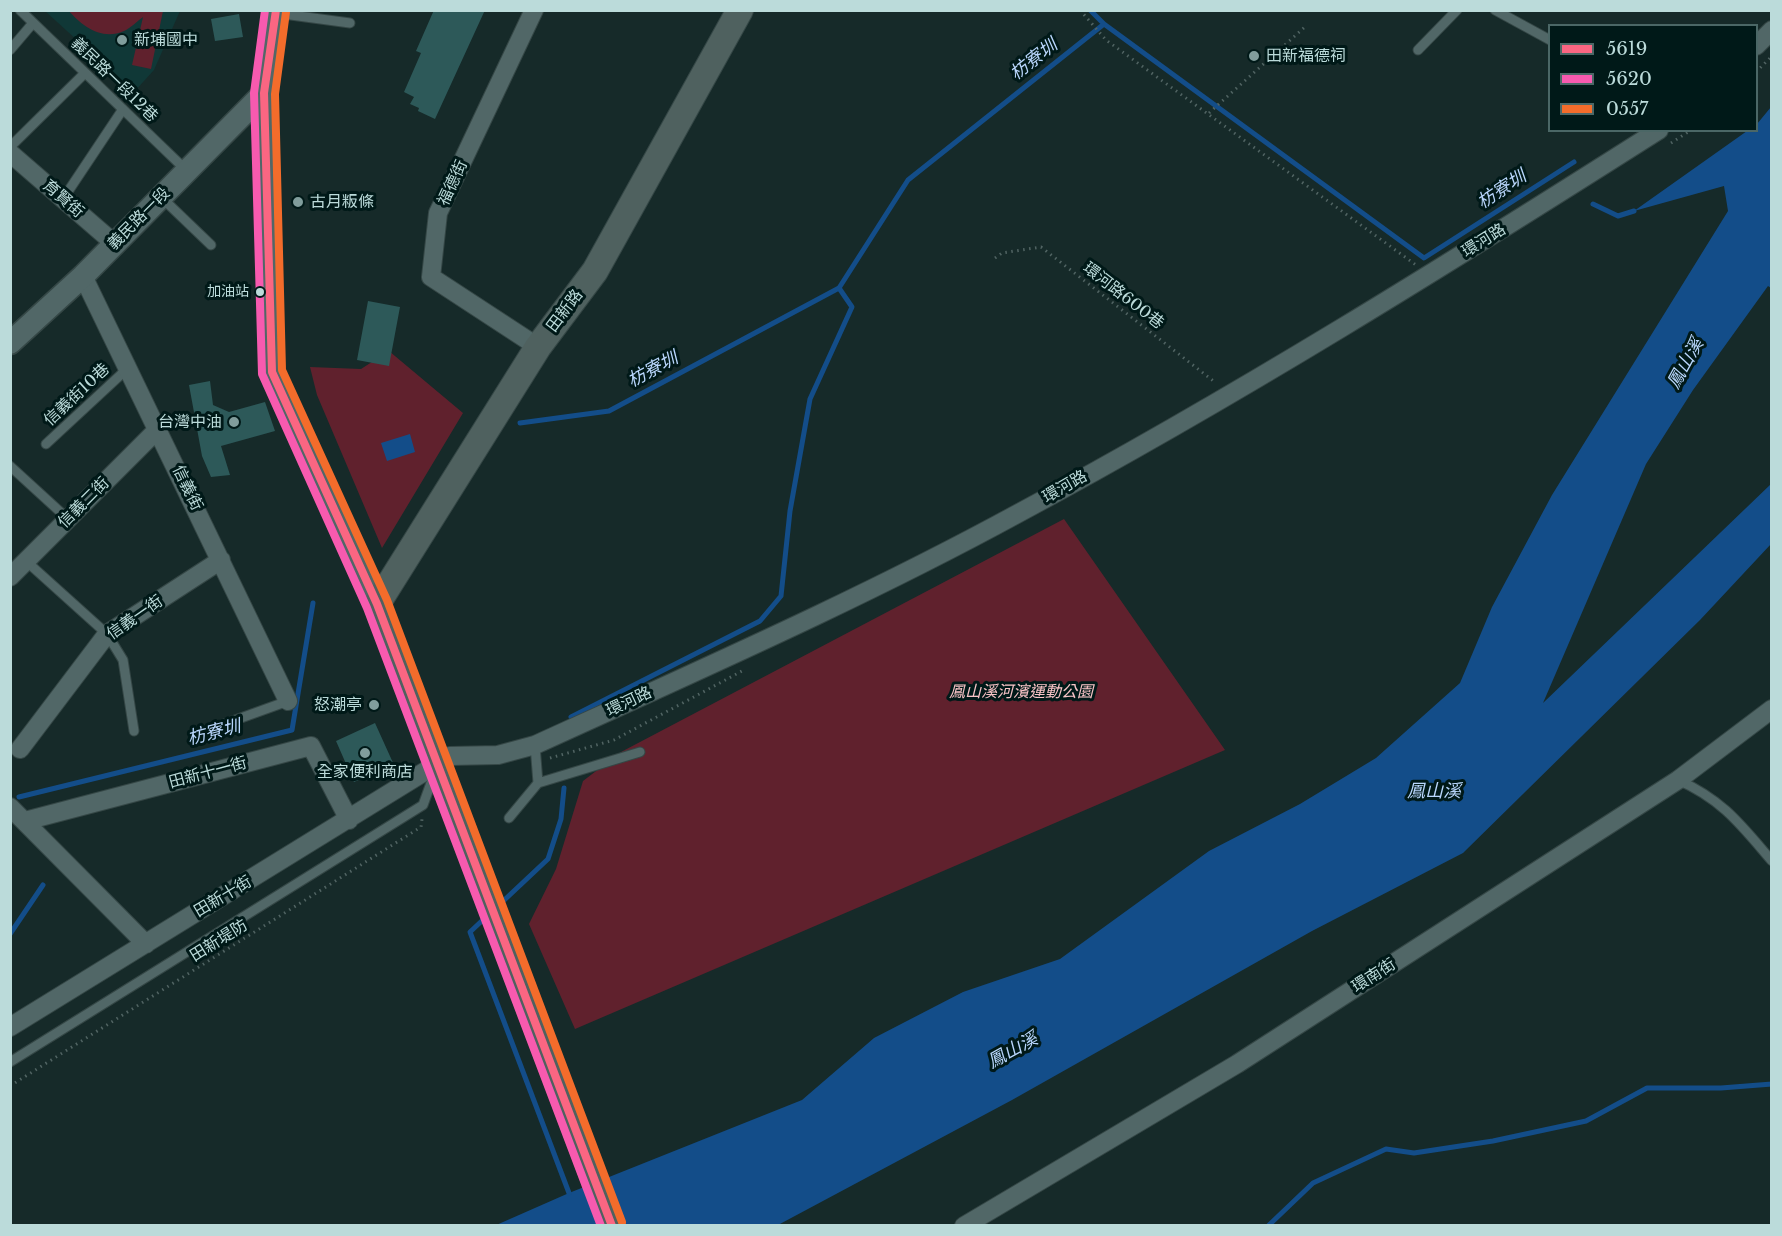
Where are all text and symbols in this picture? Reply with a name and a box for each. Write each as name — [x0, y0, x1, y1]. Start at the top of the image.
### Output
legend — [1548, 24, 1758, 132]
place label: 新埔國中 — [134, 30, 198, 50]
marker: 新埔國中 — [115, 33, 129, 47]
street label: 義民路一段12巷 — [67, 34, 161, 126]
water label: 枋寮圳 — [1006, 35, 1062, 85]
text: 5619 — [1606, 38, 1647, 60]
place label: 田新福德祠 — [1266, 46, 1346, 66]
marker: 田新福德祠 — [1247, 49, 1261, 63]
text: 5620 — [1606, 68, 1652, 90]
text: 0557 — [1606, 98, 1648, 120]
street label: 福德街 — [434, 157, 472, 209]
water label: 枋寮圳 — [1473, 166, 1531, 214]
street label: 育賢街 — [39, 176, 87, 222]
street label: 義民路一段 — [104, 184, 174, 254]
place label: 古月粄條 — [310, 192, 374, 212]
marker: 古月粄條 — [291, 195, 305, 209]
street label: 環河路 — [1459, 220, 1509, 262]
street label: 環河路600巷 — [1079, 259, 1167, 333]
place label: 加油站 — [207, 284, 249, 300]
marker: 加油站 — [254, 286, 266, 298]
street label: 田新路 — [543, 286, 587, 336]
water label: 鳳山溪 — [1663, 335, 1709, 393]
water label: 枋寮圳 — [624, 348, 682, 392]
street label: 信義街10巷 — [40, 360, 114, 430]
place label: 台灣中油 — [158, 412, 222, 432]
marker: 台灣中油 — [227, 415, 241, 429]
street label: 信義街 — [168, 462, 206, 514]
street label: 環河路 — [1039, 467, 1091, 507]
street label: 信義二街 — [55, 474, 113, 532]
street label: 信義一街 — [103, 592, 167, 644]
park label: 鳳山溪河濱運動公園 — [949, 682, 1093, 702]
street label: 環河路 — [603, 683, 655, 721]
place label: 怒潮亭 — [314, 695, 362, 715]
marker: 怒潮亭 — [367, 698, 381, 712]
water label: 枋寮圳 — [185, 716, 243, 750]
marker: 全家便利商店 — [358, 746, 372, 760]
street label: 田新十一街 — [167, 753, 249, 793]
place label: 全家便利商店 — [317, 762, 413, 782]
water label: 鳳山溪 — [1407, 781, 1461, 803]
street label: 田新十街 — [191, 872, 255, 922]
street label: 田新堤防 — [187, 916, 251, 966]
street label: 環南街 — [1349, 955, 1399, 997]
water label: 鳳山溪 — [984, 1028, 1042, 1074]

